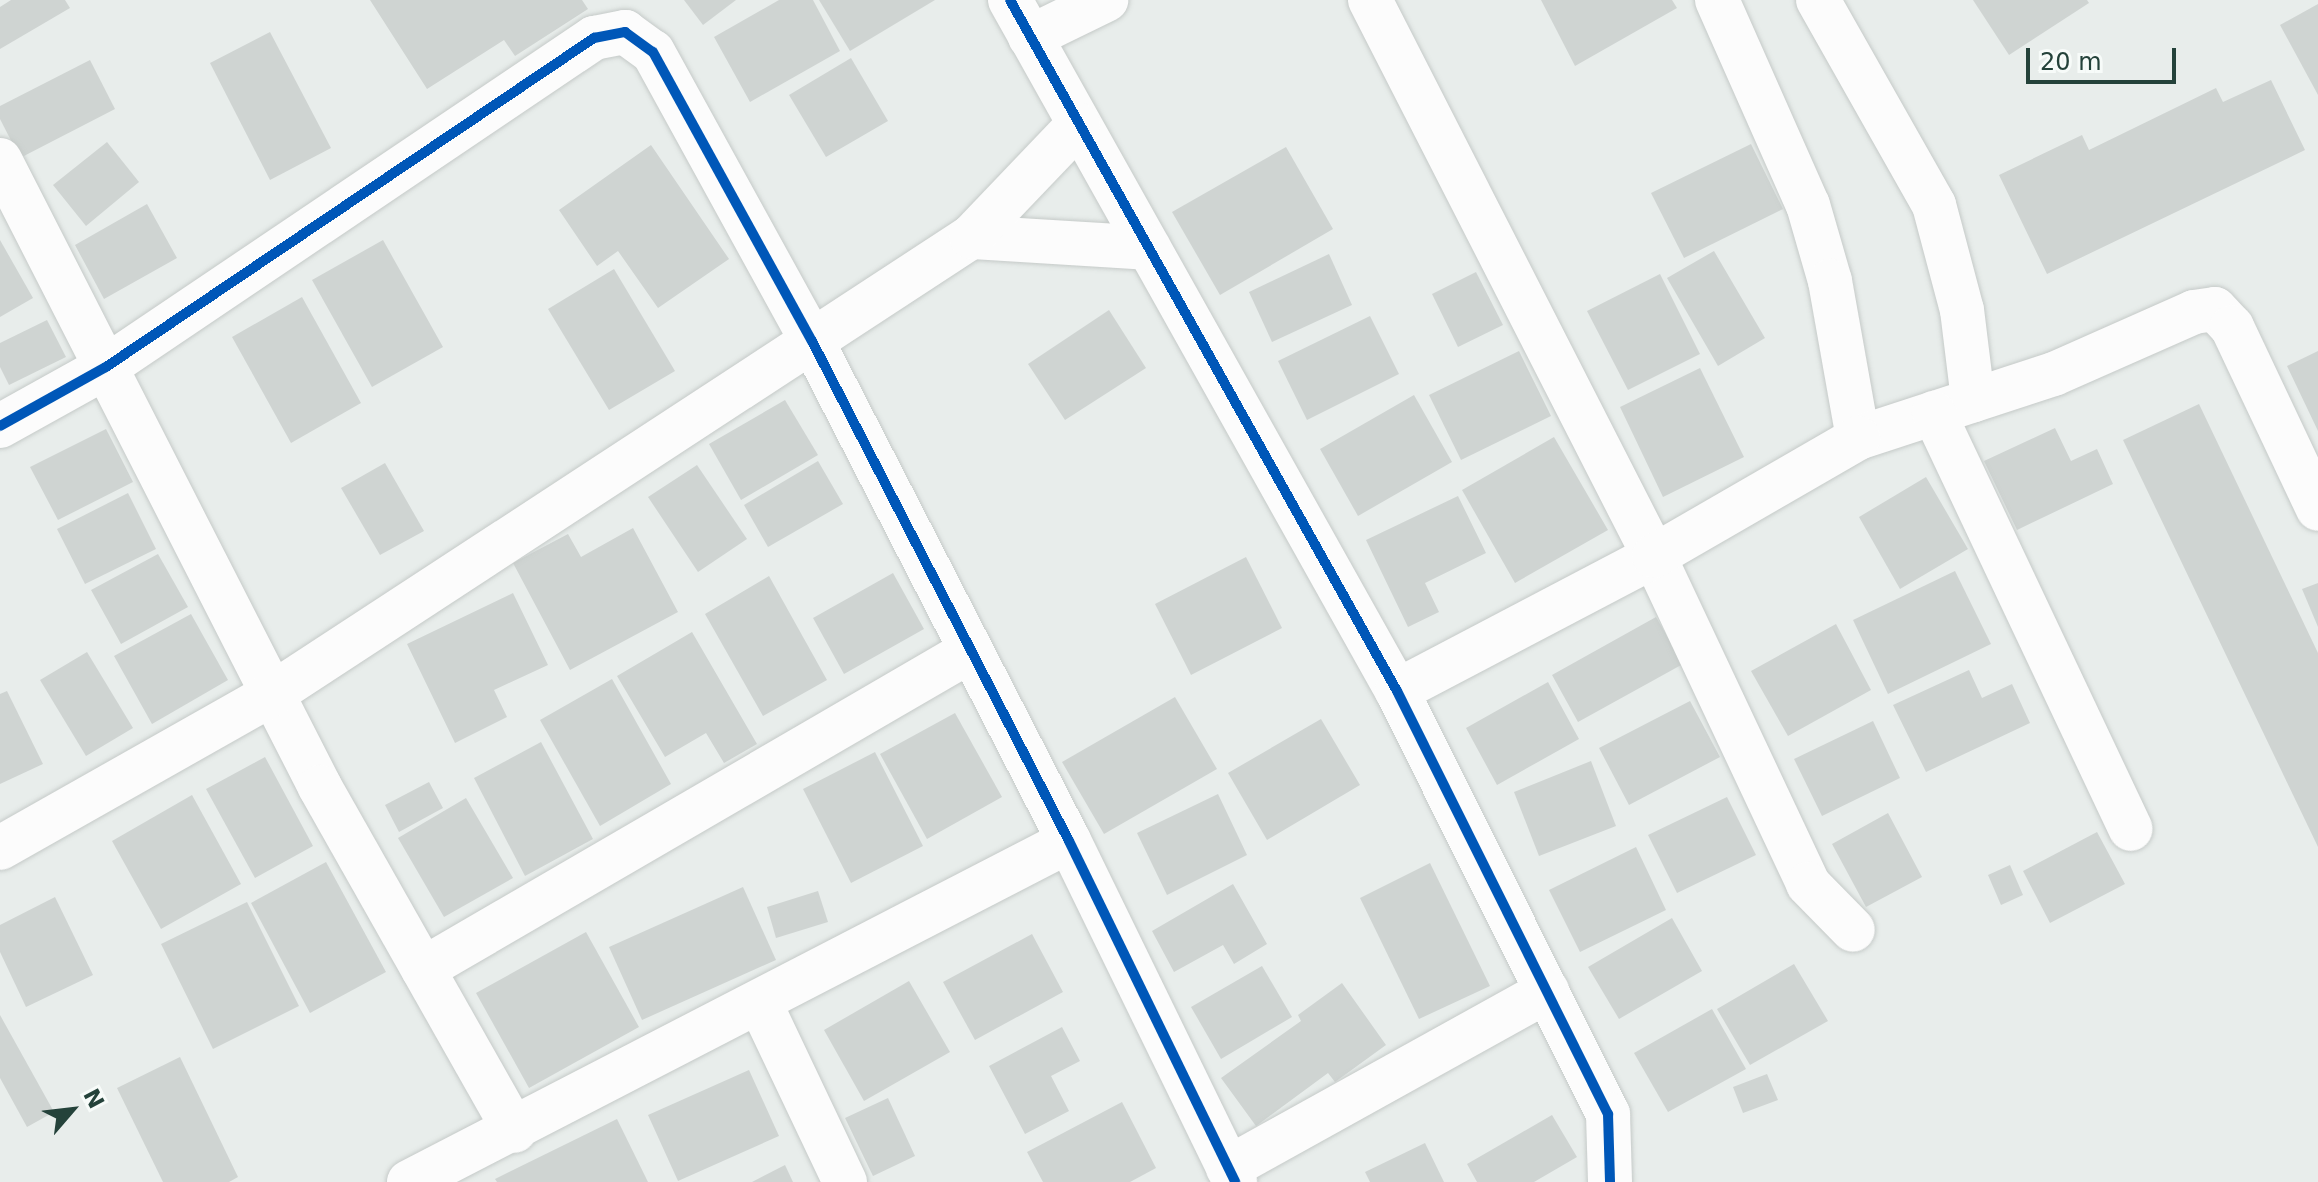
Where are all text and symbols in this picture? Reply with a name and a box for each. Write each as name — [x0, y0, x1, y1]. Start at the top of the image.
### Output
scale bar — [2030, 32, 2180, 82]
text: 20 m — [2040, 48, 2102, 76]
north arrow — [32, 1070, 112, 1150]
text: N — [78, 1084, 109, 1112]

